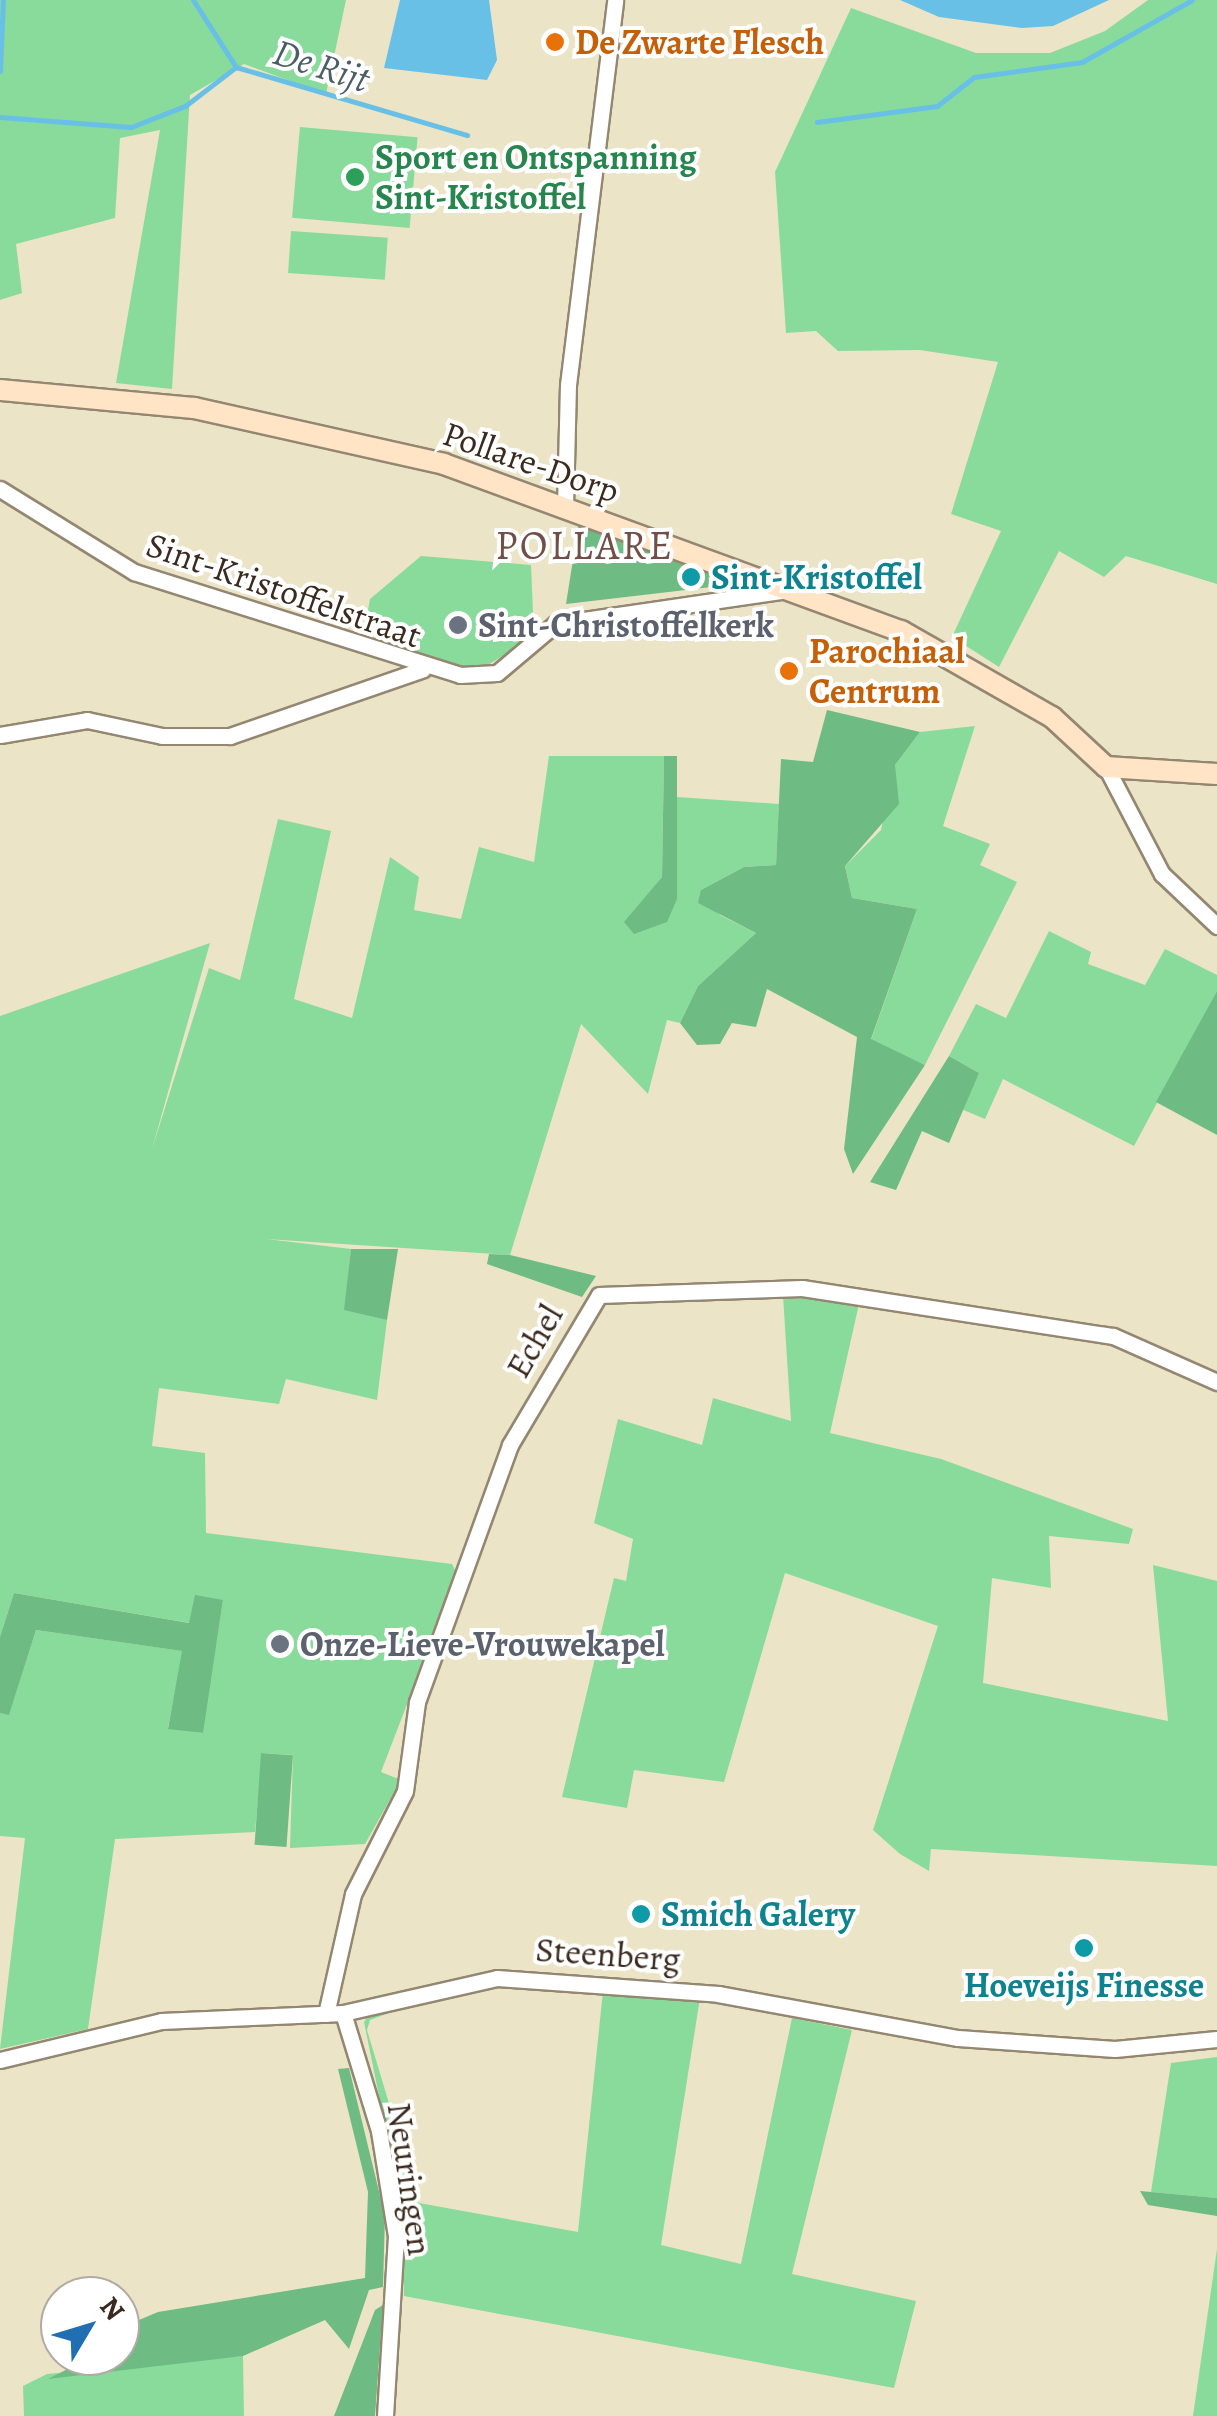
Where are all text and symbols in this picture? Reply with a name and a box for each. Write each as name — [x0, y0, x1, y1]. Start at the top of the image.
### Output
place label: De Zwarte Flesch — [575, 21, 824, 63]
water label: De Rijt — [267, 29, 375, 103]
marker: De Zwarte Flesch — [544, 31, 566, 53]
place label: Sport en Ontspanning Sint-Kristoffel — [375, 136, 697, 218]
marker: Sport en Ontspanning Sint-Kristoffel — [344, 166, 366, 188]
street label: Pollare-Dorp — [437, 412, 625, 512]
district label: POLLARE — [495, 522, 675, 570]
street label: Sint-Kristoffelstraat — [141, 523, 427, 657]
place label: Sint-Kristoffel — [711, 556, 922, 598]
marker: Sint-Kristoffel — [680, 566, 702, 588]
place label: Sint-Christoffelkerk — [478, 604, 774, 646]
marker: Sint-Christoffelkerk — [447, 614, 469, 636]
place label: Parochiaal Centrum — [809, 630, 965, 712]
marker: Parochiaal Centrum — [778, 660, 800, 682]
street label: Echel — [496, 1297, 572, 1385]
place label: Onze-Lieve-Vrouwekapel — [300, 1623, 665, 1665]
marker: Onze-Lieve-Vrouwekapel — [269, 1633, 291, 1655]
place label: Smich Galery — [661, 1893, 855, 1935]
marker: Smich Galery — [630, 1903, 652, 1925]
street label: Steenberg — [534, 1928, 682, 1980]
marker: Hoeveijs Finesse — [1073, 1937, 1095, 1959]
place label: Hoeveijs Finesse — [964, 1964, 1204, 2006]
street label: Neuringen — [378, 2100, 442, 2258]
north arrow — [40, 2276, 140, 2376]
text: N — [91, 2289, 133, 2328]

